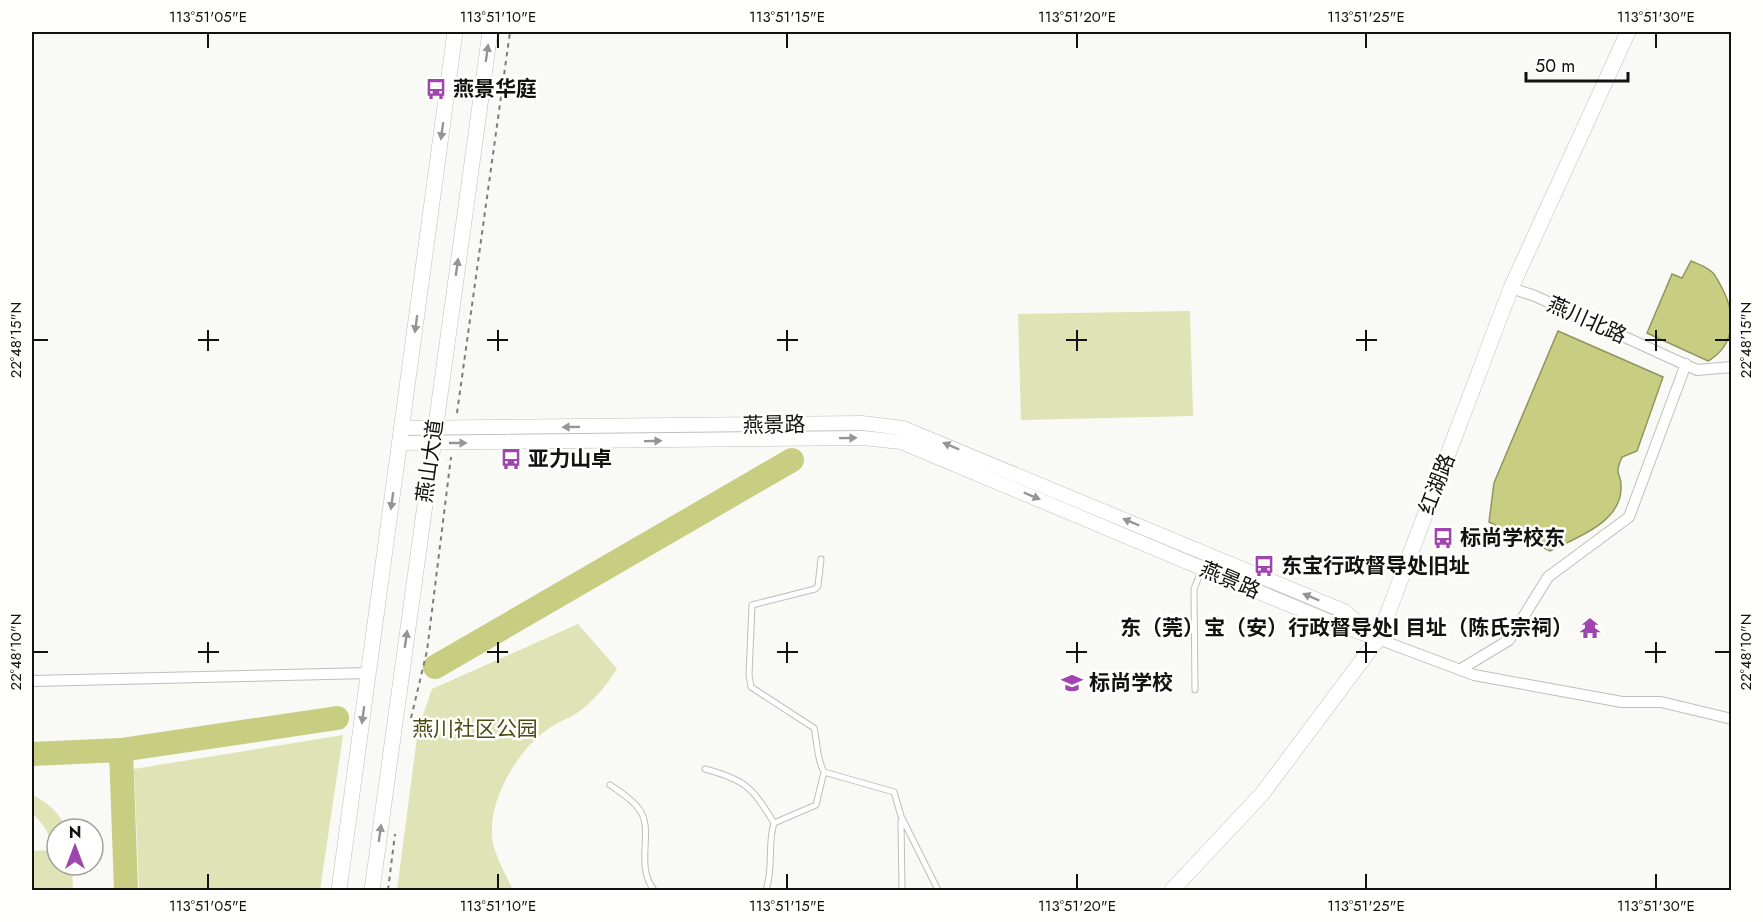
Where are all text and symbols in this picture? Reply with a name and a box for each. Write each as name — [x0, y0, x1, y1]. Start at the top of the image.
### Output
text: 113°51'05"E — [169, 6, 247, 28]
text: 113°51'10"E — [460, 6, 536, 28]
text: 113°51'15"E — [749, 6, 825, 28]
text: 113°51'20"E — [1038, 6, 1116, 28]
text: 113°51'25"E — [1327, 6, 1405, 28]
text: 113°51'30"E — [1617, 6, 1695, 28]
one-way arrow — [482, 43, 491, 62]
scale bar — [1526, 45, 1628, 83]
text: 50 m — [1535, 53, 1575, 79]
place label: 燕景华庭 — [453, 74, 537, 104]
bus stop icon: 燕景华庭 — [424, 77, 448, 101]
one-way arrow — [437, 122, 446, 141]
one-way arrow — [452, 257, 461, 276]
street label: 燕川北路 — [1543, 289, 1631, 351]
text: 22°48'15"N — [5, 302, 27, 378]
text: 22°48'15"N — [1735, 302, 1757, 378]
one-way arrow — [411, 315, 420, 334]
street label: 燕景路 — [742, 409, 806, 441]
street label: 燕山大道 — [409, 417, 451, 505]
one-way arrow — [562, 422, 581, 432]
one-way arrow — [839, 433, 858, 443]
one-way arrow — [644, 436, 663, 445]
one-way arrow — [449, 438, 468, 448]
one-way arrow — [942, 441, 960, 451]
place label: 亚力山卓 — [528, 444, 612, 474]
bus stop icon: 亚力山卓 — [499, 447, 523, 471]
street label: 红湖路 — [1412, 449, 1462, 519]
one-way arrow — [1024, 491, 1042, 501]
one-way arrow — [387, 492, 396, 511]
one-way arrow — [1122, 517, 1140, 527]
place label: 标尚学校东 — [1460, 523, 1565, 553]
bus stop icon: 标尚学校东 — [1431, 526, 1455, 550]
place label: 东宝行政督导处旧址 — [1281, 551, 1470, 581]
street label: 燕景路 — [1195, 554, 1265, 606]
bus stop icon: 东宝行政督导处旧址 — [1252, 554, 1276, 578]
one-way arrow — [1302, 592, 1320, 602]
place label: 东（莞）宝（安）行政督导处l 目址（陈氏宗祠） — [1120, 613, 1573, 643]
text: 22°48'10"N — [5, 614, 27, 690]
text: 22°48'10"N — [1735, 614, 1757, 690]
temple icon: 东（莞）宝（安）行政督导处l 目址（陈氏宗祠） — [1578, 616, 1602, 640]
one-way arrow — [401, 630, 410, 649]
place label: 标尚学校 — [1089, 668, 1173, 698]
school or university icon: 标尚学校 — [1060, 671, 1084, 695]
one-way arrow — [358, 706, 367, 725]
park label: 燕川社区公园 — [412, 714, 538, 744]
north arrow — [45, 817, 105, 877]
text: N — [69, 821, 81, 844]
one-way arrow — [375, 823, 385, 842]
text: 113°51'05"E — [169, 895, 247, 917]
text: 113°51'10"E — [460, 895, 536, 917]
text: 113°51'15"E — [749, 895, 825, 917]
text: 113°51'20"E — [1038, 895, 1116, 917]
text: 113°51'25"E — [1327, 895, 1405, 917]
text: 113°51'30"E — [1617, 895, 1695, 917]

